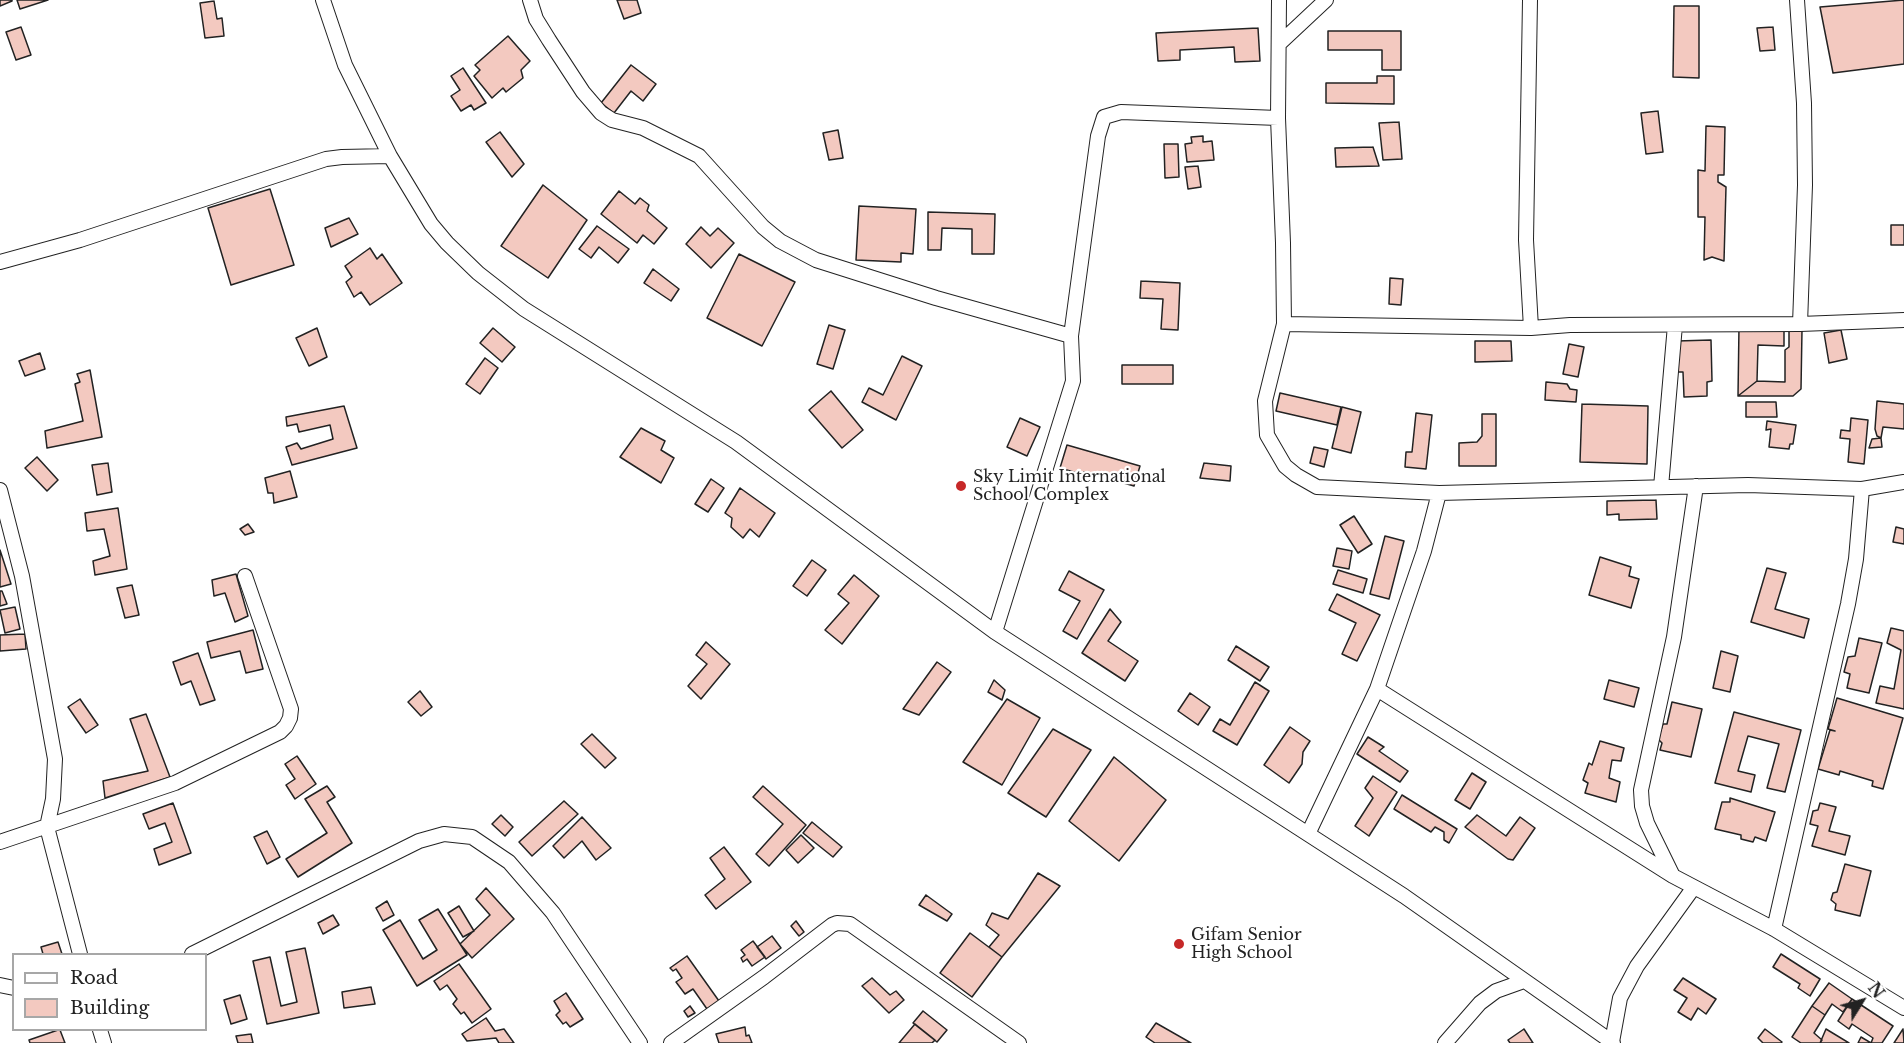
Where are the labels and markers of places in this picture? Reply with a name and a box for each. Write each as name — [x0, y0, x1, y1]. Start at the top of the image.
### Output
place label: Sky Limit International School Complex — [973, 467, 1166, 505]
marker: Sky Limit International School Complex — [954, 479, 968, 493]
place label: Gifam Senior High School — [1191, 925, 1302, 963]
marker: Gifam Senior High School — [1172, 937, 1186, 951]

